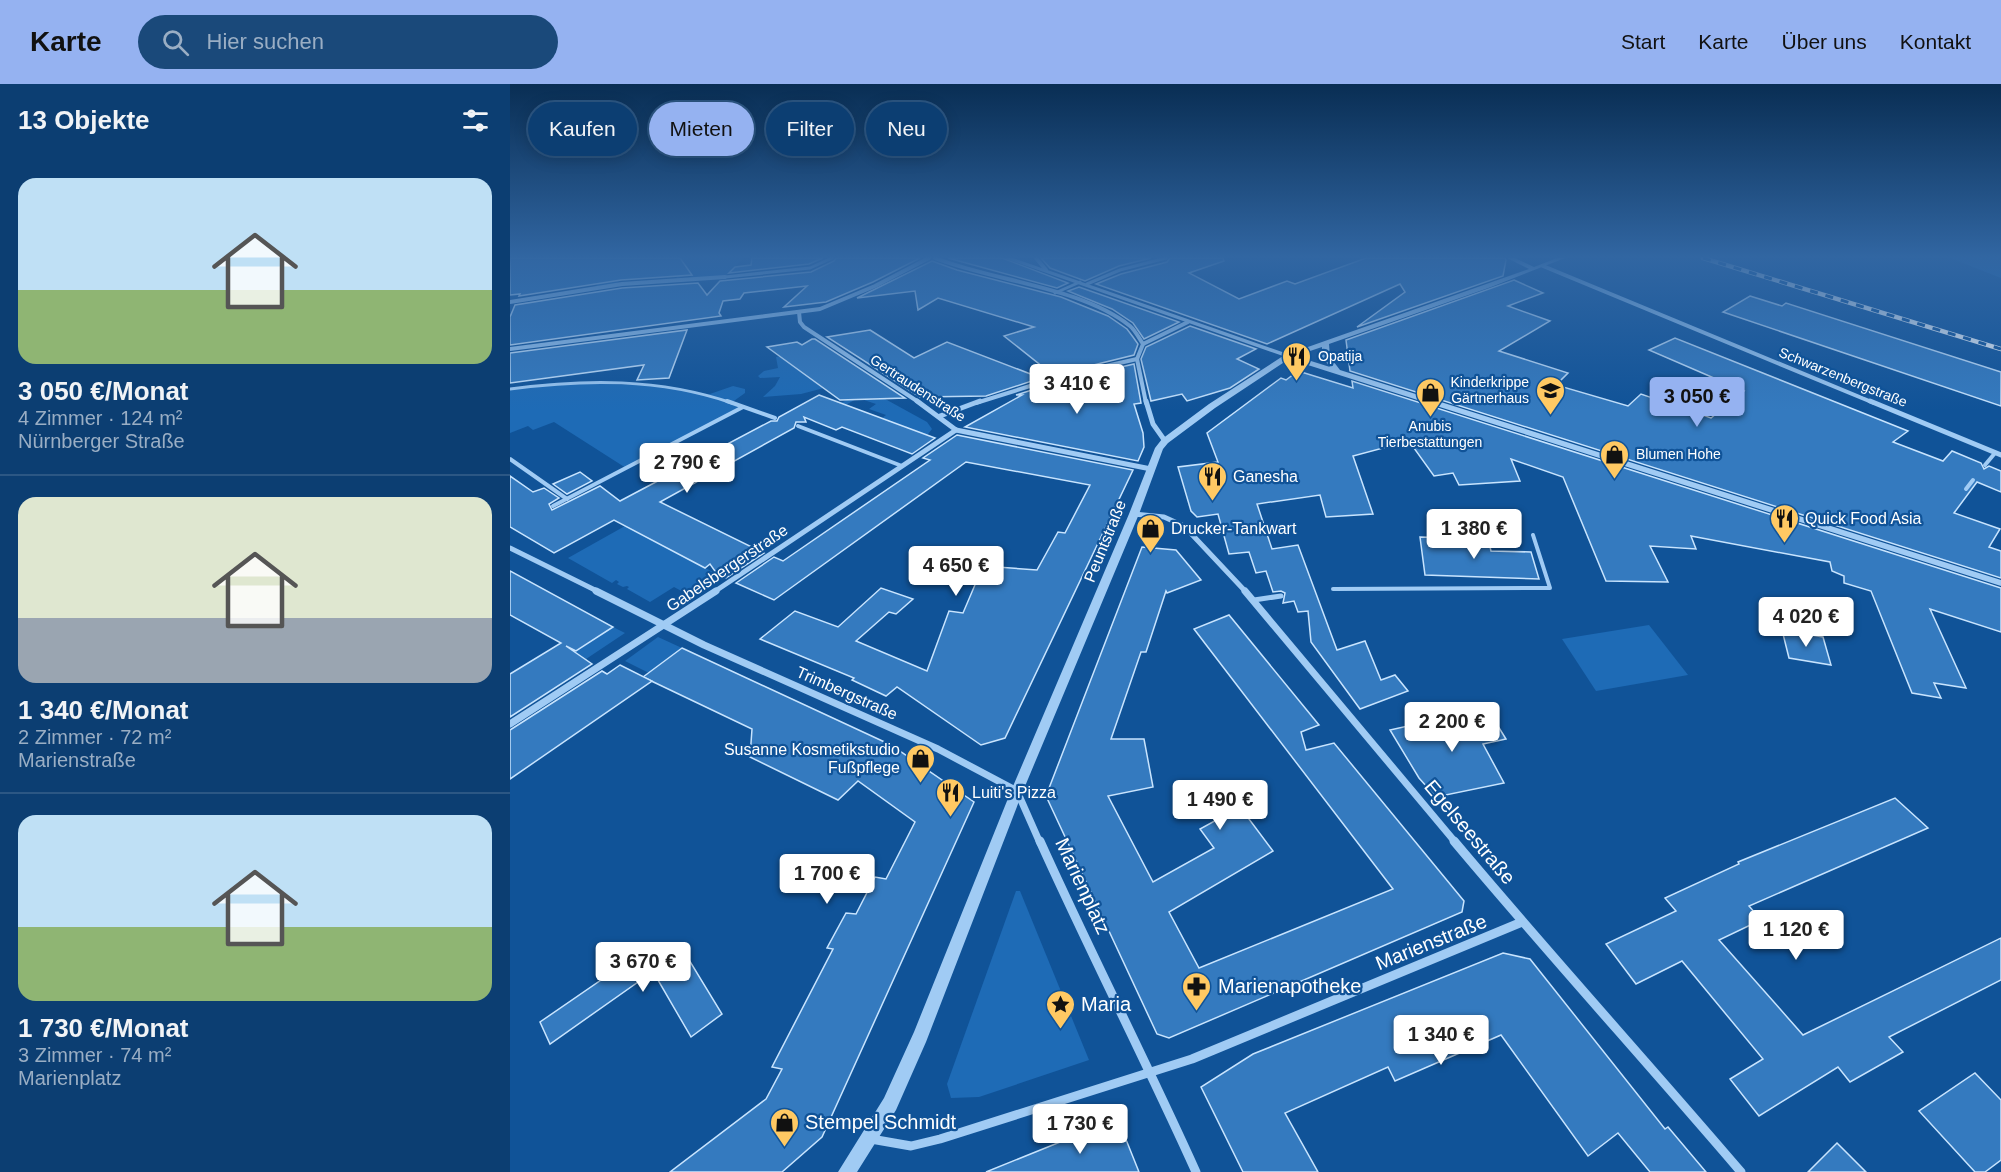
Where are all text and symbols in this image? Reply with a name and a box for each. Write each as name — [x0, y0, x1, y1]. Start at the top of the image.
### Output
search box — [138, 15, 558, 69]
text: Karte — [30, 26, 102, 57]
icon: search — [159, 26, 192, 59]
text: Hier suchen — [207, 29, 324, 54]
text: Start — [1621, 30, 1665, 53]
text: Karte — [1698, 30, 1749, 53]
text: Über uns — [1782, 30, 1867, 53]
text: Kontakt — [1900, 30, 1971, 53]
chip: Kaufen — [528, 102, 637, 156]
chip: Mieten — [649, 102, 754, 156]
chip: Filter — [766, 102, 854, 156]
chip: Neu — [866, 102, 947, 156]
icon: filters — [459, 104, 492, 137]
text: 13 Objekte — [18, 105, 150, 135]
icon: home — [201, 217, 309, 325]
restaurant icon: Opatija — [1281, 340, 1313, 382]
street label: Schwarzenbergstraße — [1777, 344, 1910, 410]
place label: Opatija — [1318, 348, 1363, 364]
street label: Gertraudenstraße — [867, 351, 969, 425]
pin: 3 410 € — [1022, 364, 1132, 415]
text: 3 410 € — [1044, 372, 1110, 394]
place label: Kinderkrippe Gärtnerhaus — [1450, 374, 1529, 406]
school or university icon: Kinderkrippe Gärtnerhaus — [1534, 374, 1566, 416]
text: 3 050 €/Monat — [18, 376, 189, 406]
shop icon: Anubis Tierbestattungen — [1414, 376, 1446, 418]
pin: 3 050 € — [1642, 377, 1752, 428]
text: 3 050 € — [1664, 385, 1730, 407]
text: 4 Zimmer · 124 m² — [18, 407, 182, 429]
place label: Anubis Tierbestattungen — [1378, 418, 1482, 450]
text: Nürnberger Straße — [18, 430, 185, 452]
shop icon: Blumen Hohe — [1599, 438, 1631, 480]
pin: 2 790 € — [632, 443, 742, 494]
place label: Blumen Hohe — [1636, 446, 1721, 462]
text: 2 790 € — [654, 451, 720, 473]
restaurant icon: Ganesha — [1196, 460, 1228, 502]
place label: Ganesha — [1233, 468, 1298, 485]
street label: Peuntstraße — [1081, 497, 1129, 585]
restaurant icon: Quick Food Asia — [1768, 502, 1800, 544]
pin: 1 380 € — [1419, 509, 1529, 560]
place label: Quick Food Asia — [1805, 510, 1922, 527]
shop icon: Drucker-Tankwart — [1134, 512, 1166, 554]
text: 1 380 € — [1441, 517, 1507, 539]
place label: Drucker-Tankwart — [1171, 520, 1297, 537]
street label: Gabelsbergerstraße — [663, 521, 791, 615]
icon: home — [201, 536, 309, 644]
pin: 4 650 € — [901, 546, 1011, 597]
text: 4 650 € — [923, 554, 989, 576]
pin: 4 020 € — [1751, 597, 1861, 648]
text: 4 020 € — [1773, 605, 1839, 627]
street label: Trimbergstraße — [794, 663, 900, 723]
text: 1 340 €/Monat — [18, 695, 189, 725]
pin: 2 200 € — [1397, 702, 1507, 753]
text: 2 200 € — [1419, 710, 1485, 732]
text: 2 Zimmer · 72 m² — [18, 726, 171, 748]
place label: Susanne Kosmetikstudio Fußpflege — [724, 741, 900, 776]
shop icon: Susanne Kosmetikstudio Fußpflege — [905, 742, 937, 784]
text: Marienstraße — [18, 749, 136, 771]
restaurant icon: Luiti's Pizza — [935, 776, 967, 818]
street label: Egelseestraße — [1420, 776, 1520, 888]
pin: 1 490 € — [1165, 780, 1275, 831]
place label: Luiti's Pizza — [972, 784, 1056, 801]
text: 1 490 € — [1187, 788, 1253, 810]
street label: Marienplatz — [1051, 834, 1115, 938]
icon: home — [201, 854, 309, 962]
pin: 1 700 € — [772, 854, 882, 905]
text: 1 700 € — [794, 862, 860, 884]
street label: Marienstraße — [1372, 910, 1490, 974]
pin: 1 120 € — [1741, 910, 1851, 961]
text: 1 120 € — [1763, 918, 1829, 940]
pin: 3 670 € — [588, 942, 698, 993]
text: 3 670 € — [610, 950, 676, 972]
pharmacy icon: Marienapotheke — [1181, 970, 1213, 1012]
place label: Marienapotheke — [1218, 975, 1361, 997]
place icon: Maria — [1044, 988, 1076, 1030]
place label: Maria — [1081, 993, 1132, 1015]
text: 1 730 €/Monat — [18, 1013, 189, 1043]
pin: 1 340 € — [1386, 1015, 1496, 1066]
text: 1 340 € — [1408, 1023, 1474, 1045]
text: 3 Zimmer · 74 m² — [18, 1044, 171, 1066]
text: Marienplatz — [18, 1067, 121, 1089]
pin: 1 730 € — [1025, 1104, 1135, 1155]
shop icon: Stempel Schmidt — [768, 1106, 800, 1148]
place label: Stempel Schmidt — [805, 1111, 957, 1133]
text: 1 730 € — [1047, 1112, 1113, 1134]

